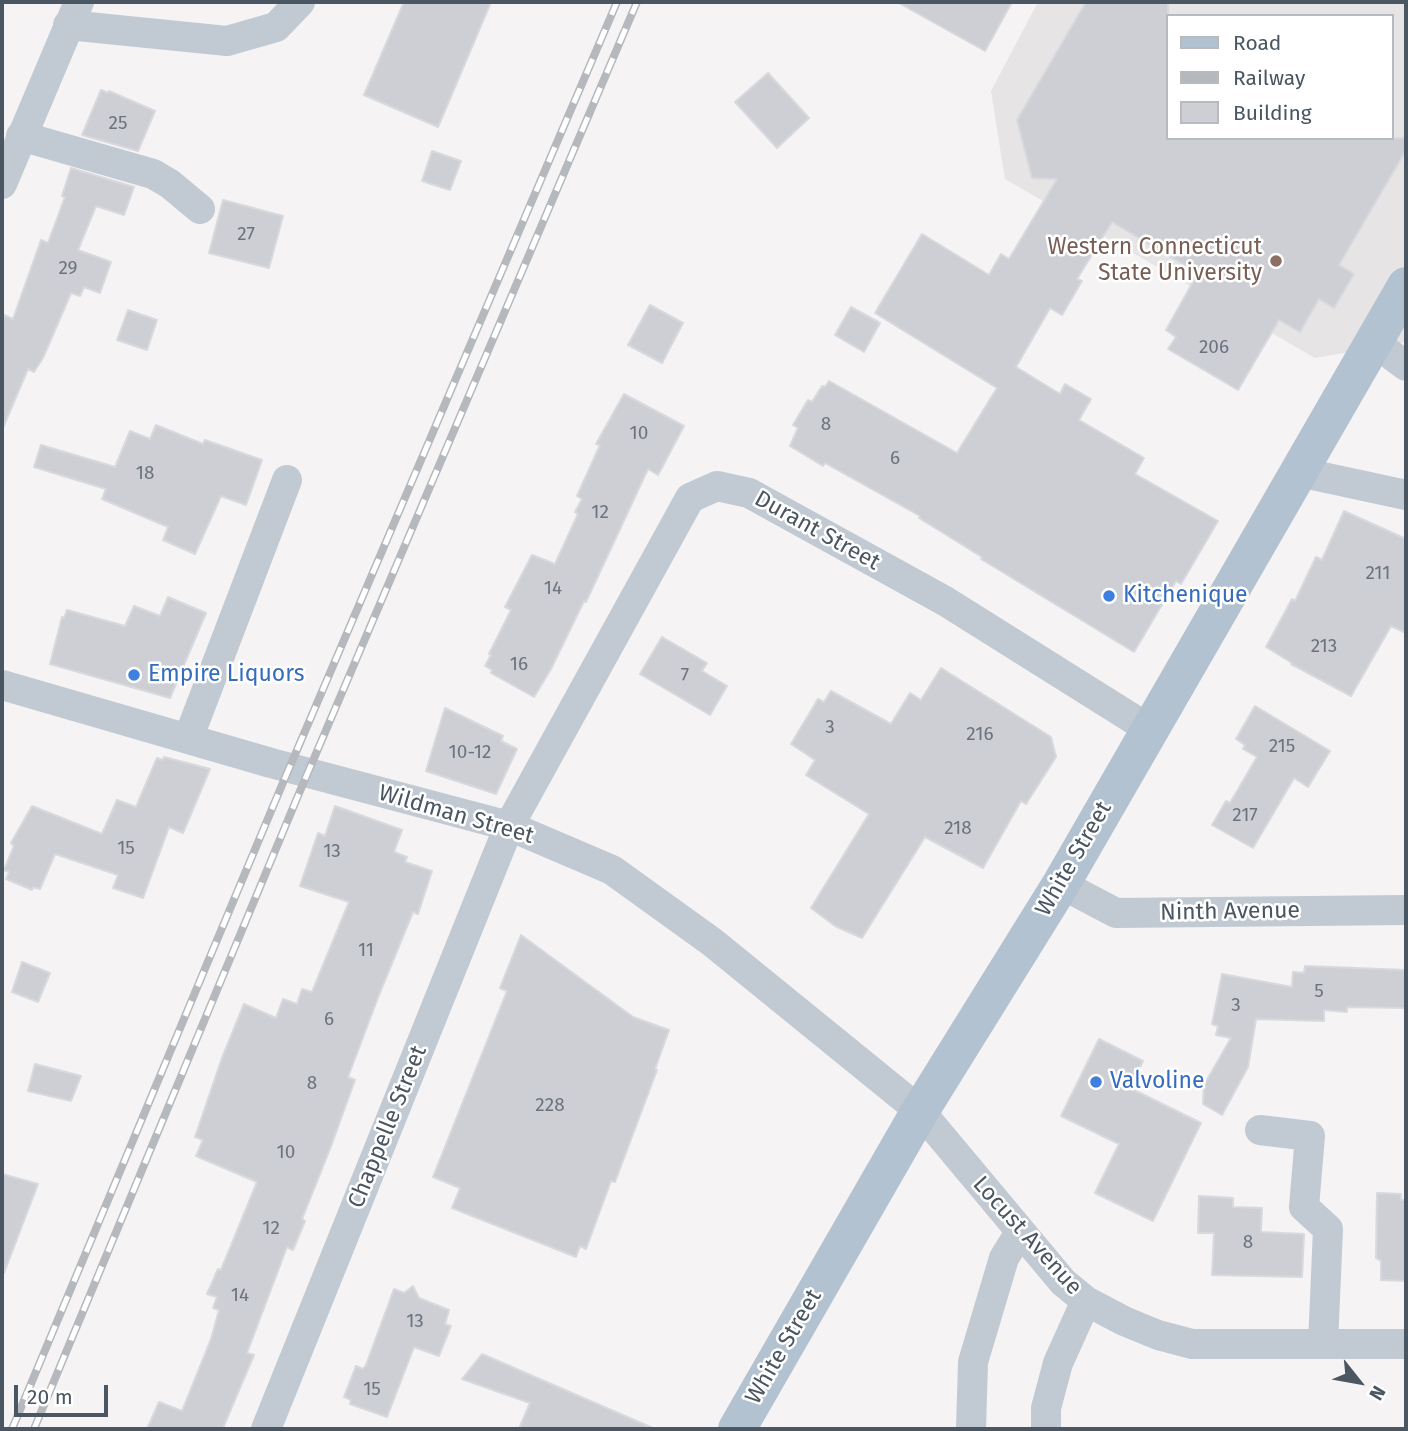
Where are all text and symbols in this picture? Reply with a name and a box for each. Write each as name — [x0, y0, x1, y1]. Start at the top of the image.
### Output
legend — [1166, 14, 1394, 140]
text: Road — [1233, 30, 1281, 56]
text: Railway — [1233, 65, 1305, 91]
text: Building — [1233, 100, 1312, 126]
house number: 25 — [109, 113, 127, 135]
house number: 27 — [237, 224, 255, 246]
place label: Western Connecticut State University — [1047, 234, 1262, 288]
marker: Western Connecticut State University — [1268, 253, 1284, 269]
house number: 29 — [58, 258, 78, 280]
house number: 206 — [1199, 337, 1229, 359]
house number: 8 — [821, 414, 831, 436]
house number: 10 — [630, 423, 648, 445]
house number: 6 — [890, 448, 900, 470]
house number: 18 — [136, 463, 154, 485]
street label: Durant Street — [749, 485, 885, 577]
house number: 12 — [591, 502, 609, 524]
house number: 211 — [1365, 563, 1391, 585]
house number: 14 — [544, 578, 562, 600]
place label: Kitchenique — [1123, 582, 1248, 610]
marker: Kitchenique — [1101, 588, 1117, 604]
house number: 213 — [1311, 636, 1337, 658]
house number: 16 — [510, 654, 528, 676]
place label: Empire Liquors — [148, 661, 305, 689]
house number: 7 — [681, 665, 689, 687]
marker: Empire Liquors — [126, 667, 142, 683]
house number: 3 — [825, 717, 835, 739]
house number: 216 — [966, 724, 994, 746]
house number: 215 — [1269, 736, 1295, 758]
house number: 10-12 — [449, 742, 491, 764]
street label: Wildman Street — [375, 780, 537, 850]
street label: White Street — [1030, 797, 1118, 921]
house number: 217 — [1232, 805, 1258, 827]
house number: 218 — [944, 818, 972, 840]
house number: 15 — [117, 838, 135, 860]
house number: 13 — [323, 841, 341, 863]
street label: Ninth Avenue — [1160, 897, 1300, 927]
house number: 11 — [358, 940, 374, 962]
house number: 5 — [1314, 981, 1324, 1003]
house number: 3 — [1231, 995, 1241, 1017]
house number: 6 — [324, 1009, 334, 1031]
street label: Chappelle Street — [343, 1042, 433, 1212]
place label: Valvoline — [1110, 1068, 1205, 1096]
house number: 8 — [307, 1073, 317, 1095]
marker: Valvoline — [1088, 1074, 1104, 1090]
house number: 228 — [535, 1095, 565, 1117]
house number: 10 — [277, 1142, 295, 1164]
street label: Locust Avenue — [967, 1171, 1087, 1301]
house number: 12 — [262, 1218, 280, 1240]
house number: 8 — [1243, 1232, 1253, 1254]
house number: 14 — [231, 1285, 249, 1307]
street label: White Street — [740, 1285, 828, 1409]
house number: 13 — [406, 1311, 424, 1333]
north arrow — [1324, 1347, 1394, 1417]
scale bar — [18, 1372, 112, 1416]
house number: 15 — [363, 1379, 381, 1401]
text: N — [1364, 1382, 1391, 1404]
text: 20 m — [27, 1384, 73, 1410]

